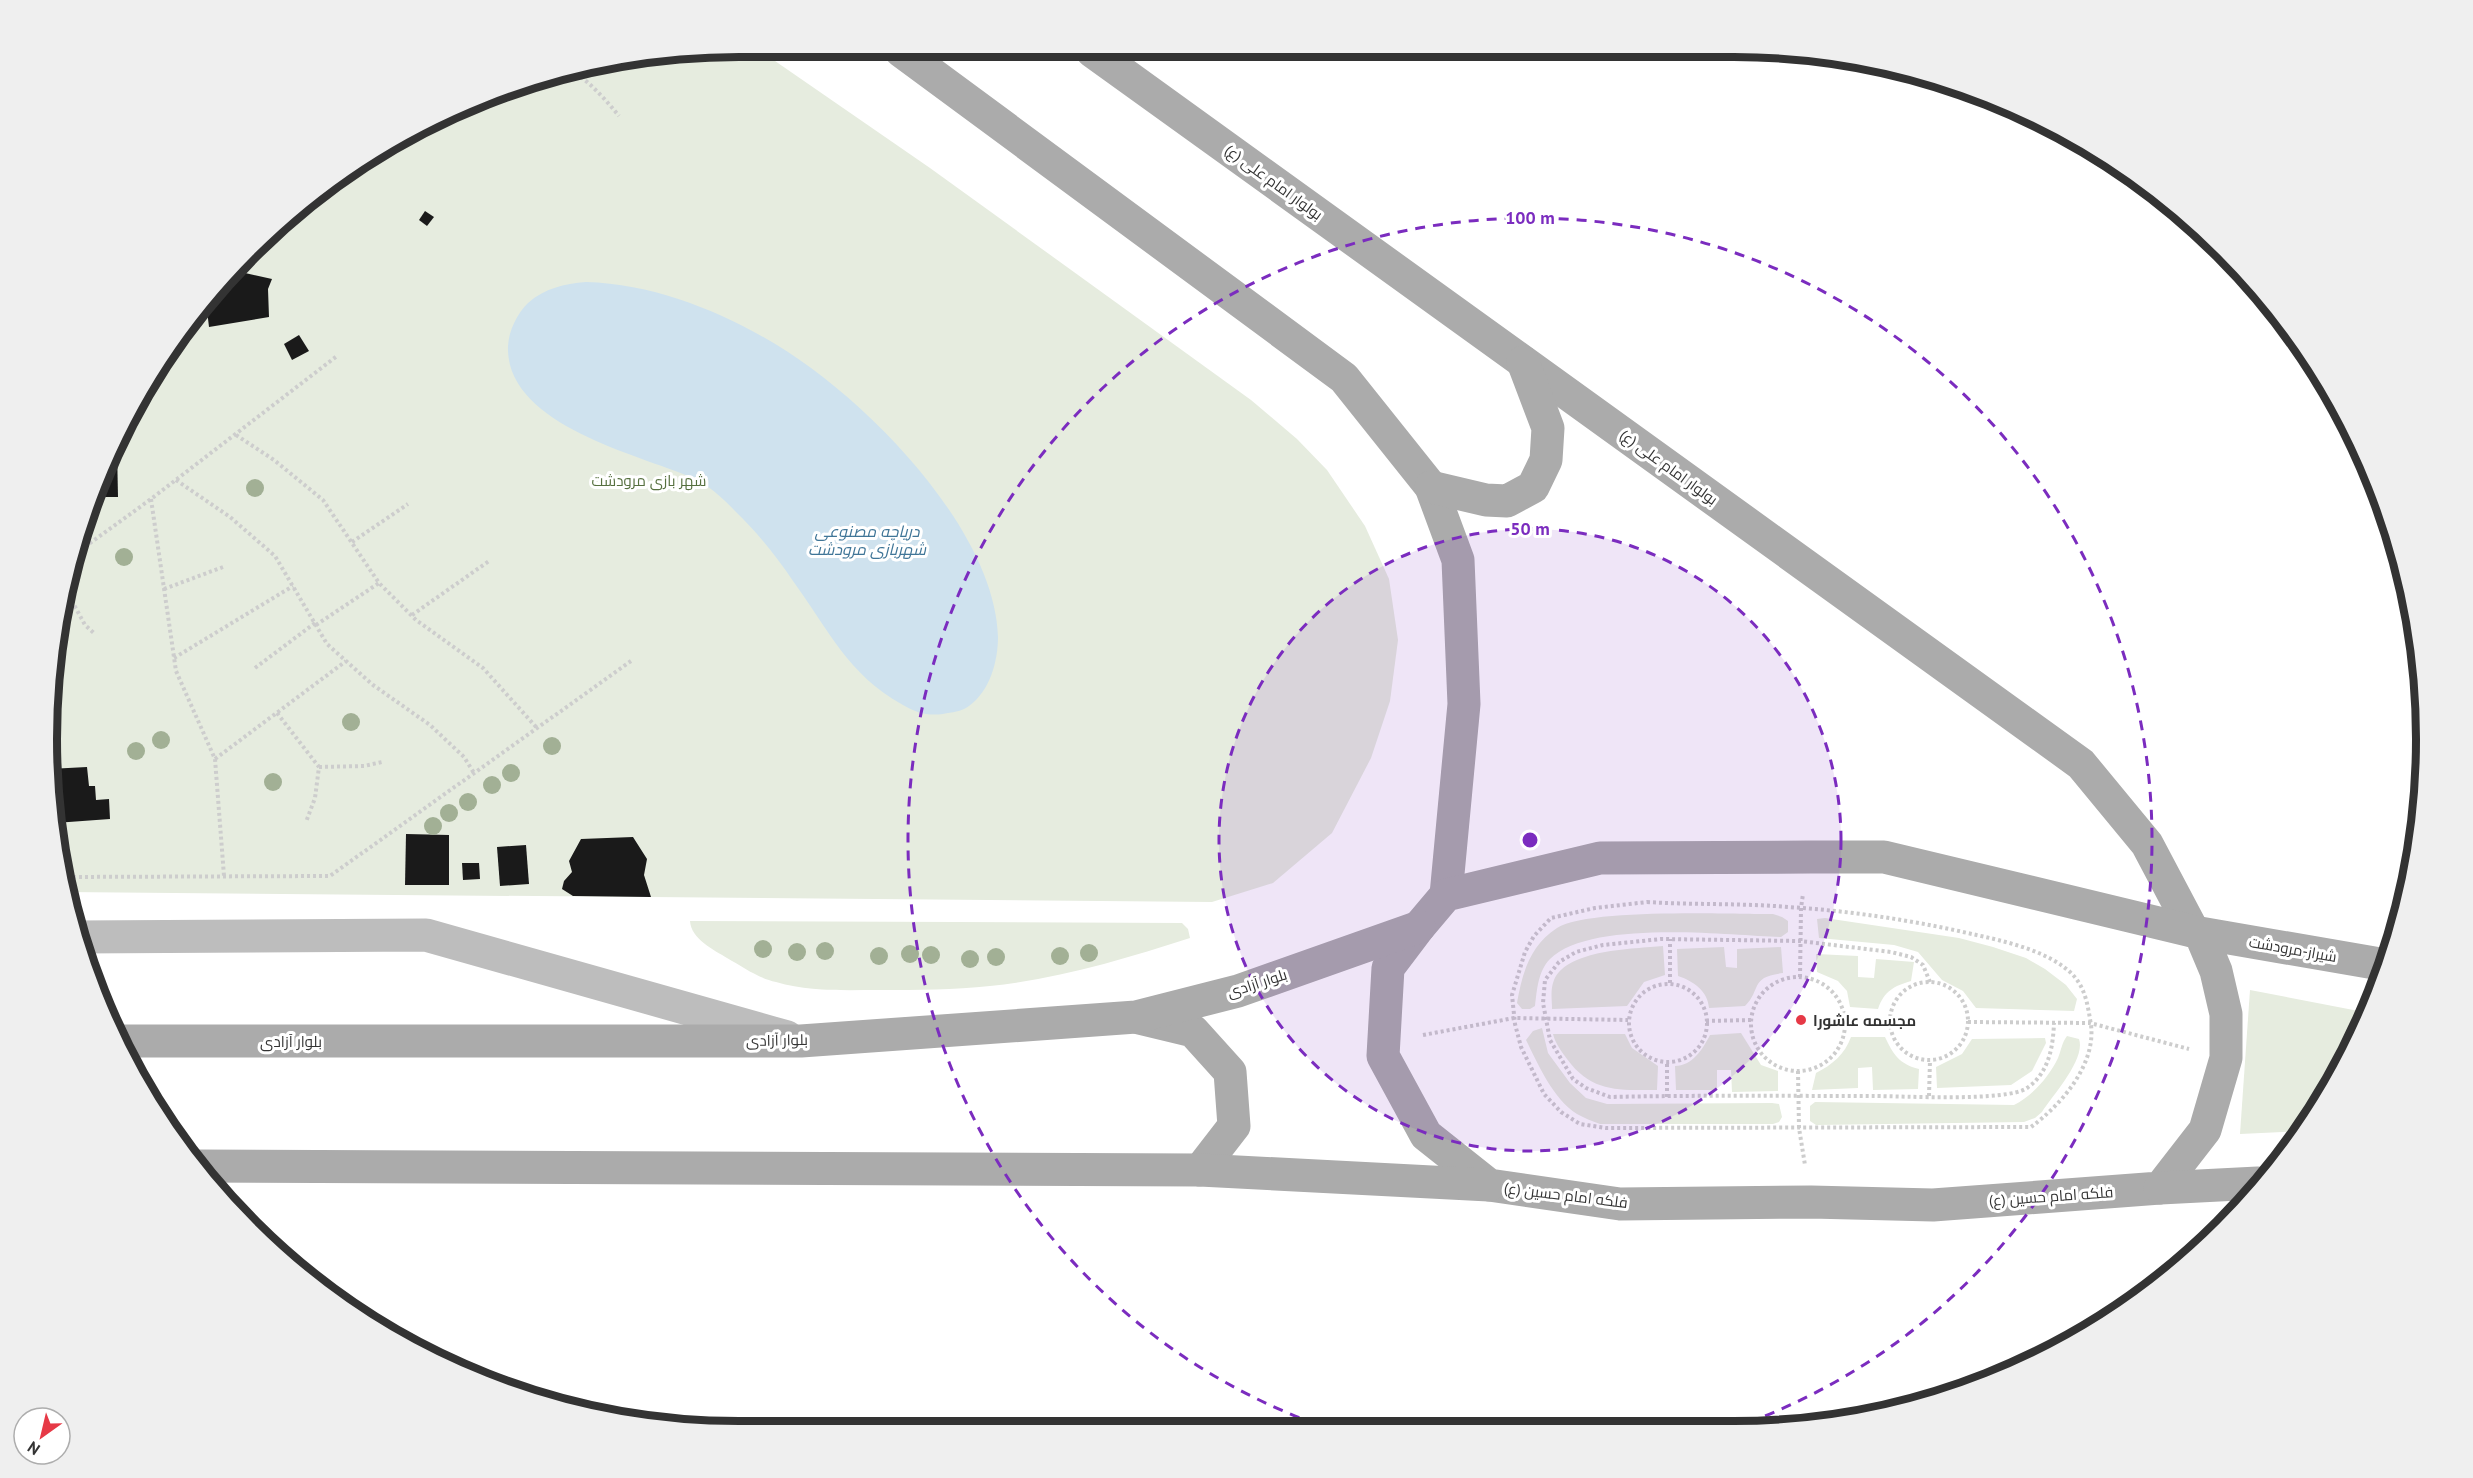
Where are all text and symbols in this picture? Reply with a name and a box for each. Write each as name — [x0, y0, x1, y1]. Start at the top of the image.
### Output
street label: بولوار امام علی (ع) — [1220, 140, 1327, 226]
text: 100 m — [1505, 206, 1555, 229]
street label: بولوار امام علی (ع) — [1615, 425, 1722, 511]
park label: شهر بازی مرودشت — [592, 471, 706, 491]
text: 50 m — [1510, 517, 1550, 540]
water label: دریاچه مصنوعی شهربازی مرودشت — [808, 521, 927, 559]
centre of rings — [1520, 830, 1540, 850]
street label: شیراز-مرودشت — [2248, 932, 2338, 966]
street label: بلوار آزادی — [1225, 964, 1290, 1003]
place label: مجسمه عاشورا — [1813, 1011, 1916, 1030]
marker: مجسمه عاشورا — [1794, 1013, 1808, 1027]
street label: بلوار آزادی — [746, 1030, 808, 1051]
street label: بلوار آزادی — [260, 1032, 322, 1052]
street label: فلکه امام حسین (ع) — [1503, 1178, 1629, 1214]
street label: فلکه امام حسین (ع) — [1988, 1182, 2114, 1212]
north arrow — [12, 1406, 72, 1466]
text: N — [24, 1437, 44, 1460]

